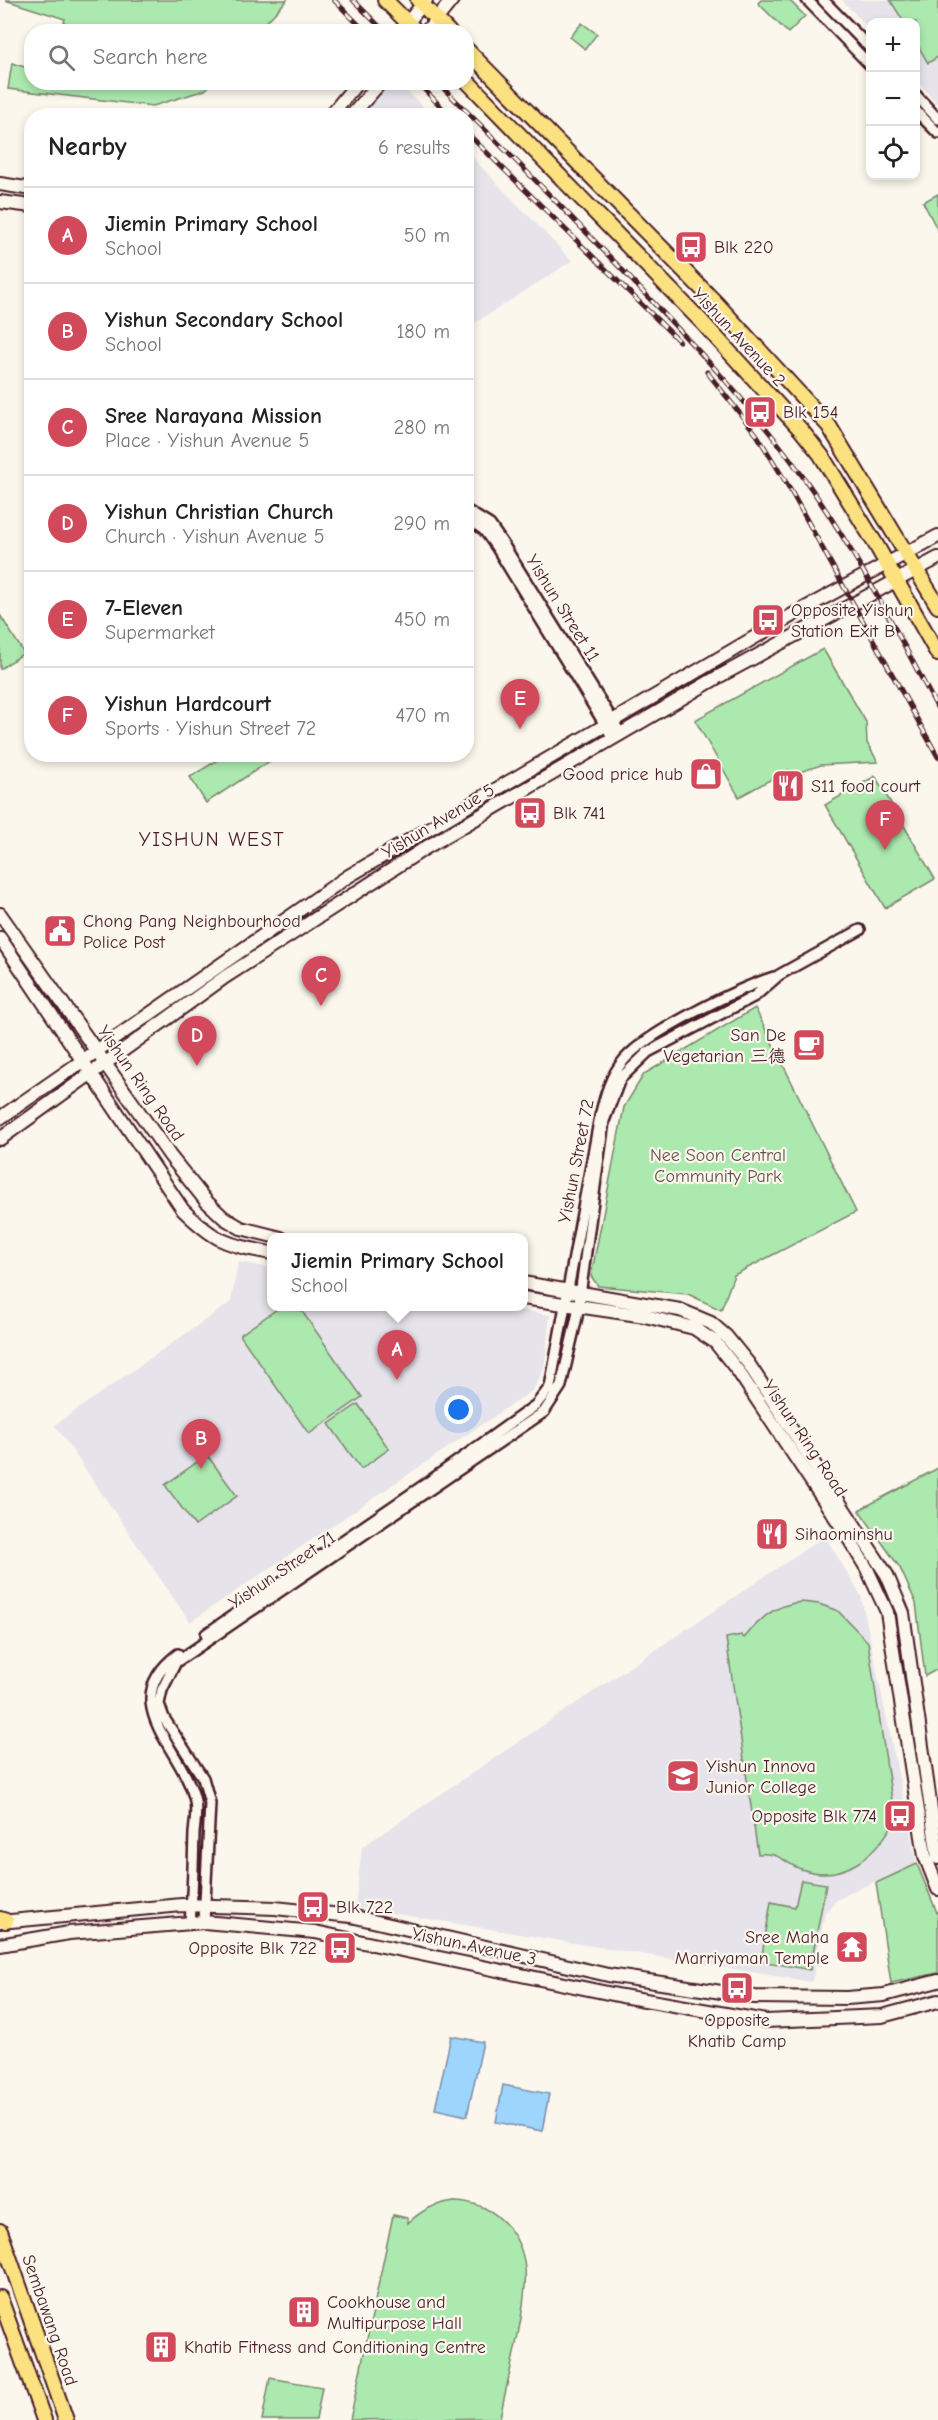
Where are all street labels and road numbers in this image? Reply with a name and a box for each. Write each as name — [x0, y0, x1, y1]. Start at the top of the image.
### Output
street label: Yishun Avenue 2 — [688, 284, 790, 391]
street label: Yishun Street 11 — [521, 551, 604, 666]
street label: Yishun Avenue 5 — [378, 780, 498, 863]
street label: Yishun Ring Road — [93, 1021, 188, 1145]
street label: Yishun Street 72 — [554, 1097, 599, 1225]
street label: Yishun Ring Road — [758, 1376, 851, 1501]
street label: Yishun Street 71 — [225, 1527, 339, 1614]
street label: Yishun Avenue 3 — [410, 1923, 538, 1970]
street label: Sembawang Road — [17, 2252, 82, 2388]

